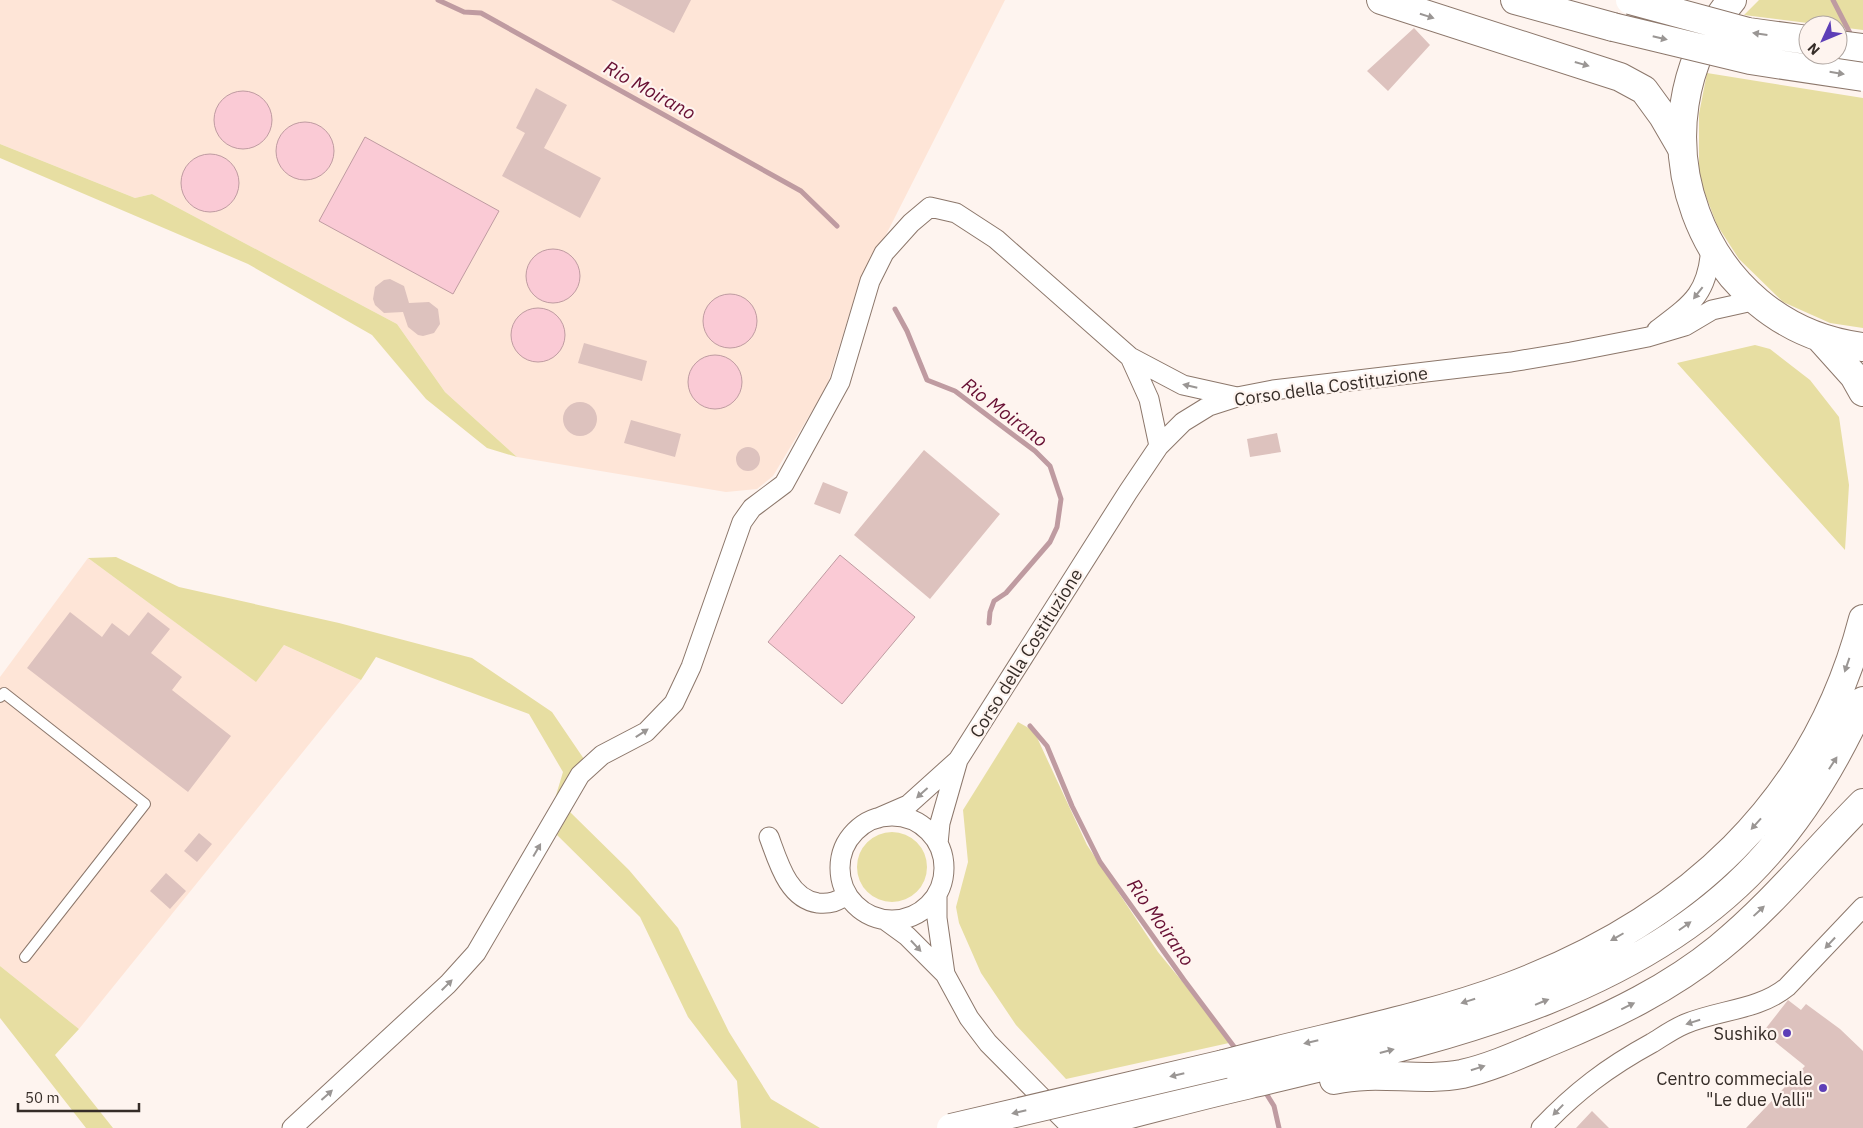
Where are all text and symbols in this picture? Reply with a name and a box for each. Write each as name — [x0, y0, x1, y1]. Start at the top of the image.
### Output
one-way arrow — [1419, 13, 1434, 20]
north arrow — [1798, 15, 1848, 65]
one-way arrow — [1751, 29, 1767, 37]
one-way arrow — [1653, 34, 1668, 42]
text: N — [1804, 39, 1824, 59]
water label: Rio Moirano — [600, 55, 700, 125]
one-way arrow — [1575, 60, 1590, 68]
one-way arrow — [1829, 69, 1845, 77]
one-way arrow — [1693, 286, 1704, 299]
street label: Corso della Costituzione — [1233, 361, 1429, 411]
water label: Rio Moirano — [957, 372, 1053, 452]
one-way arrow — [1182, 382, 1197, 390]
street label: Corso della Costituzione — [965, 564, 1088, 742]
one-way arrow — [1843, 657, 1851, 672]
one-way arrow — [635, 728, 649, 738]
one-way arrow — [1828, 756, 1838, 769]
one-way arrow — [917, 787, 929, 799]
one-way arrow — [1750, 818, 1762, 830]
one-way arrow — [532, 844, 541, 857]
water label: Rio Moirano — [1122, 874, 1200, 970]
one-way arrow — [1752, 905, 1764, 917]
one-way arrow — [1678, 921, 1692, 931]
one-way arrow — [1610, 932, 1624, 941]
one-way arrow — [1824, 936, 1836, 948]
one-way arrow — [910, 940, 922, 952]
one-way arrow — [441, 979, 453, 991]
one-way arrow — [1460, 997, 1475, 1005]
one-way arrow — [1535, 998, 1550, 1006]
one-way arrow — [1621, 1002, 1635, 1010]
one-way arrow — [1686, 1018, 1701, 1026]
place label: Sushiko — [1714, 1022, 1777, 1045]
marker: Sushiko — [1781, 1027, 1793, 1039]
one-way arrow — [1303, 1038, 1318, 1046]
one-way arrow — [1380, 1047, 1395, 1055]
one-way arrow — [1471, 1064, 1486, 1072]
place label: Centro commeciale "Le due Valli" — [1656, 1067, 1813, 1111]
one-way arrow — [1169, 1071, 1184, 1079]
scale bar — [18, 1080, 139, 1112]
marker: Centro commeciale "Le due Valli" — [1817, 1082, 1829, 1094]
text: 50 m — [25, 1088, 60, 1107]
one-way arrow — [321, 1089, 333, 1101]
one-way arrow — [1552, 1104, 1564, 1116]
one-way arrow — [1011, 1108, 1026, 1116]

